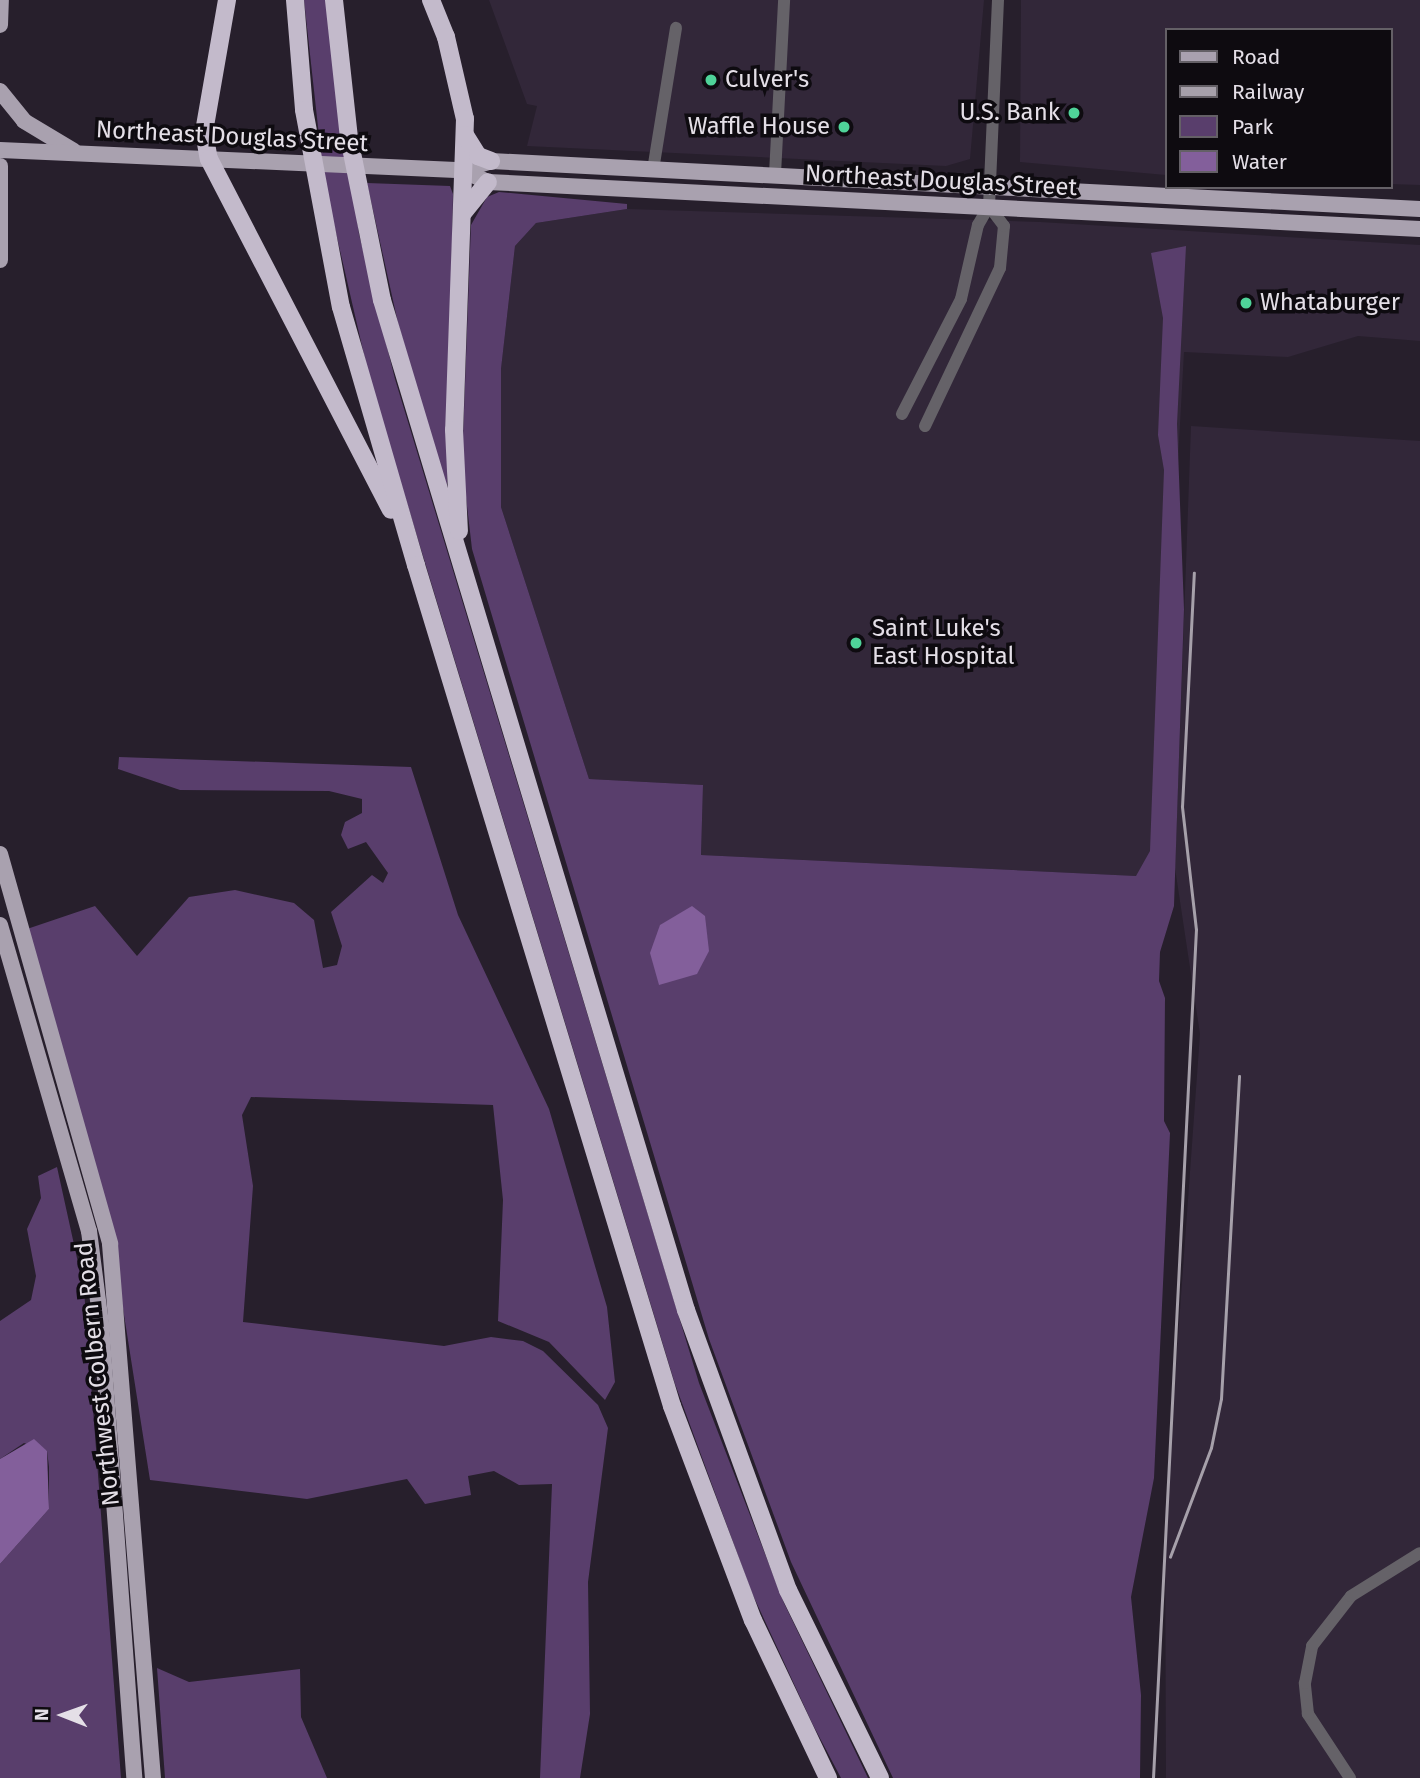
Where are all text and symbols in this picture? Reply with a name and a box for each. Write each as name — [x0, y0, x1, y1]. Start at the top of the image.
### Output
legend — [1164, 28, 1392, 189]
text: Road — [1232, 44, 1280, 70]
place label: Culver's — [725, 66, 809, 94]
marker: Culver's — [703, 72, 719, 88]
text: Railway — [1232, 79, 1304, 105]
place label: U.S. Bank — [959, 99, 1060, 127]
marker: U.S. Bank — [1066, 105, 1082, 121]
place label: Waffle House — [688, 113, 830, 141]
text: Park — [1232, 114, 1273, 140]
street label: Northeast Douglas Street — [95, 115, 369, 159]
marker: Waffle House — [836, 119, 852, 135]
text: Water — [1232, 149, 1287, 175]
street label: Northeast Douglas Street — [804, 159, 1078, 203]
place label: Whataburger — [1260, 289, 1400, 317]
marker: Whataburger — [1238, 295, 1254, 311]
place label: Saint Luke's East Hospital — [872, 615, 1015, 671]
marker: Saint Luke's East Hospital — [846, 633, 866, 653]
street label: Northwest Colbern Road — [70, 1241, 126, 1507]
north arrow — [28, 1680, 98, 1750]
text: N — [30, 1708, 53, 1721]

